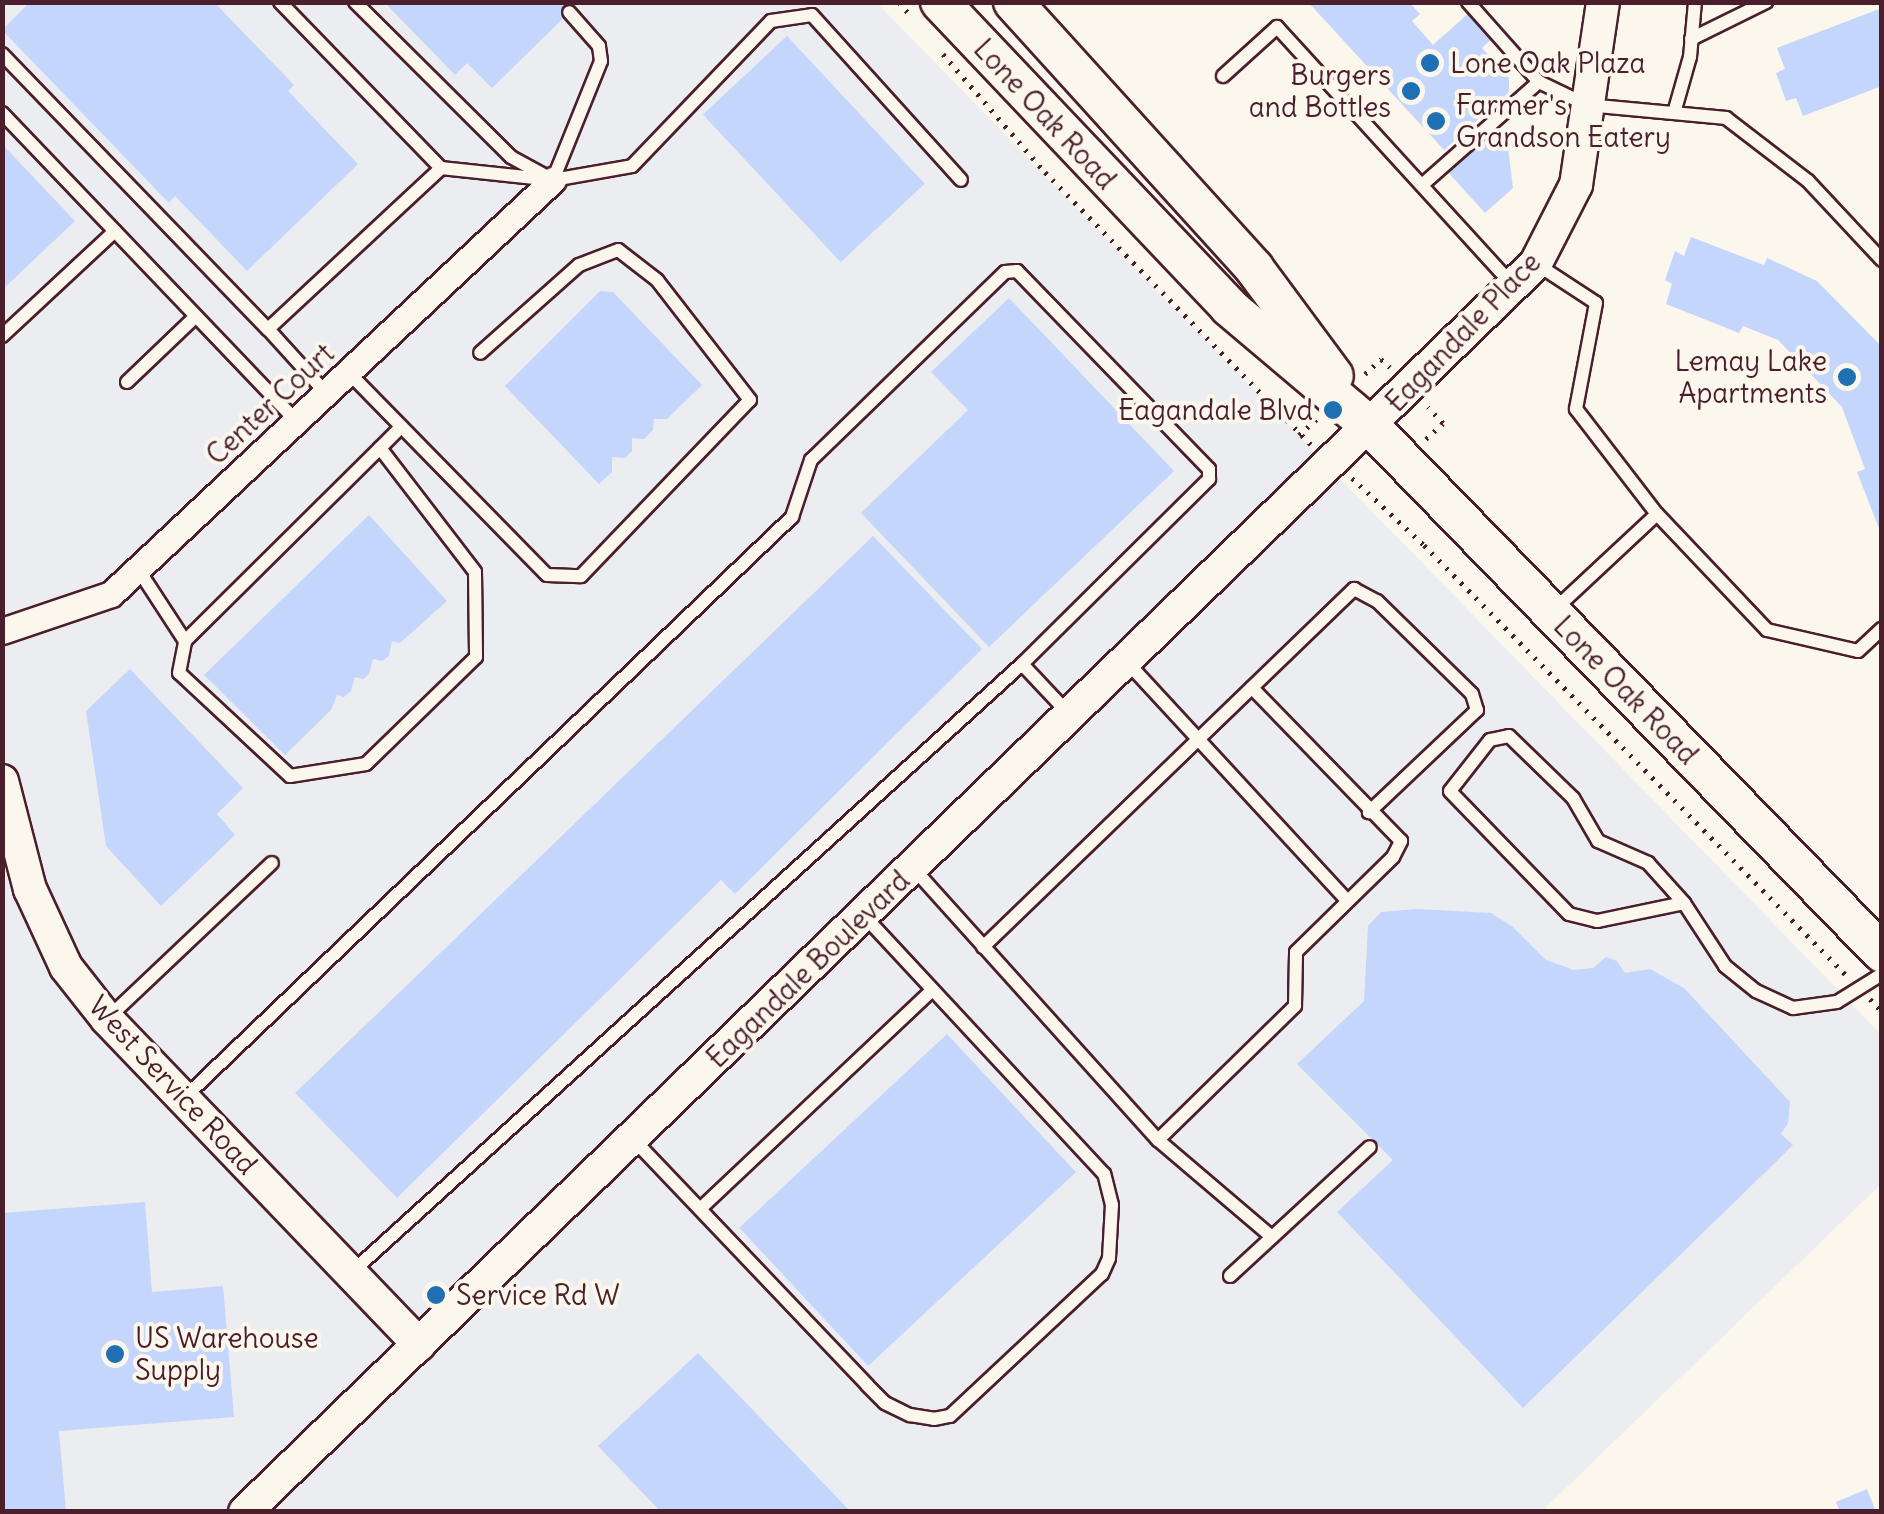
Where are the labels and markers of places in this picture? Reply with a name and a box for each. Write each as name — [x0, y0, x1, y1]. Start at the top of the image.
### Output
place label: Lone Oak Plaza — [1450, 46, 1645, 80]
marker: Lone Oak Plaza — [1419, 52, 1441, 74]
place label: Burgers and Bottles — [1249, 58, 1391, 124]
marker: Burgers and Bottles — [1400, 80, 1422, 102]
place label: Farmer's Grandson Eatery — [1456, 88, 1671, 154]
marker: Farmer's Grandson Eatery — [1425, 110, 1447, 132]
place label: Lemay Lake Apartments — [1674, 344, 1827, 410]
marker: Lemay Lake Apartments — [1836, 366, 1858, 388]
place label: Eagandale Blvd — [1118, 393, 1313, 427]
marker: Eagandale Blvd — [1322, 399, 1344, 421]
place label: Service Rd W — [456, 1278, 620, 1312]
marker: Service Rd W — [425, 1284, 447, 1306]
place label: US Warehouse Supply — [135, 1321, 319, 1387]
marker: US Warehouse Supply — [104, 1343, 126, 1365]

